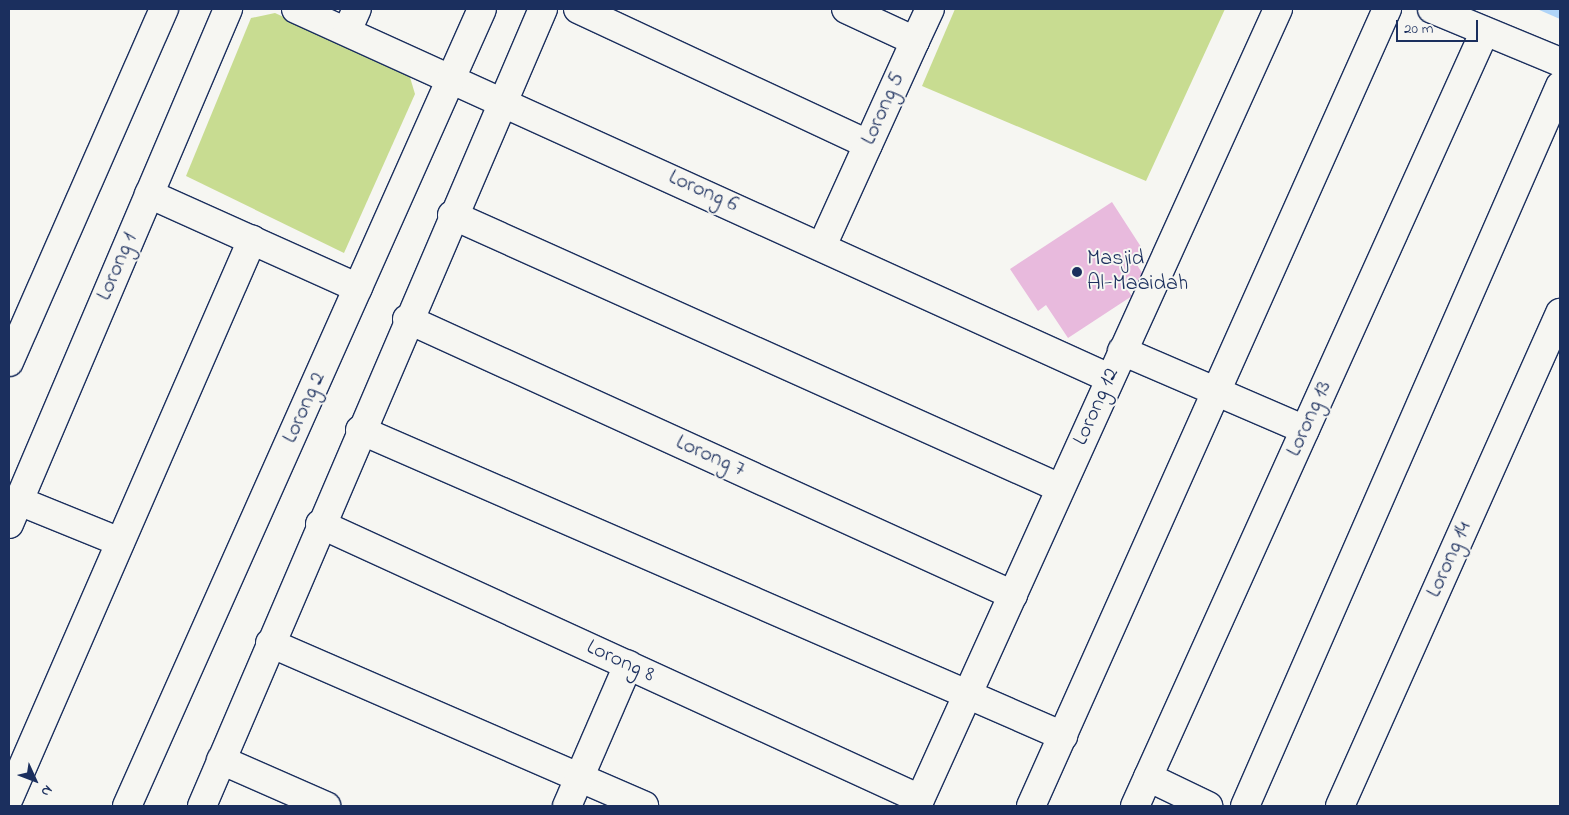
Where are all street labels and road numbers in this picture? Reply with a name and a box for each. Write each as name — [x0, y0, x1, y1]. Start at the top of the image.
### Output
street label: Lorong 5 — [856, 69, 912, 149]
street label: Lorong 6 — [664, 165, 742, 219]
street label: Lorong 1 — [92, 229, 144, 305]
street label: Lorong 12 — [1068, 364, 1126, 450]
street label: Lorong 2 — [278, 368, 332, 448]
street label: Lorong 13 — [1282, 377, 1338, 461]
street label: Lorong 7 — [671, 430, 749, 484]
street label: Lorong 14 — [1422, 518, 1478, 602]
street label: Lorong 8 — [582, 635, 658, 689]

